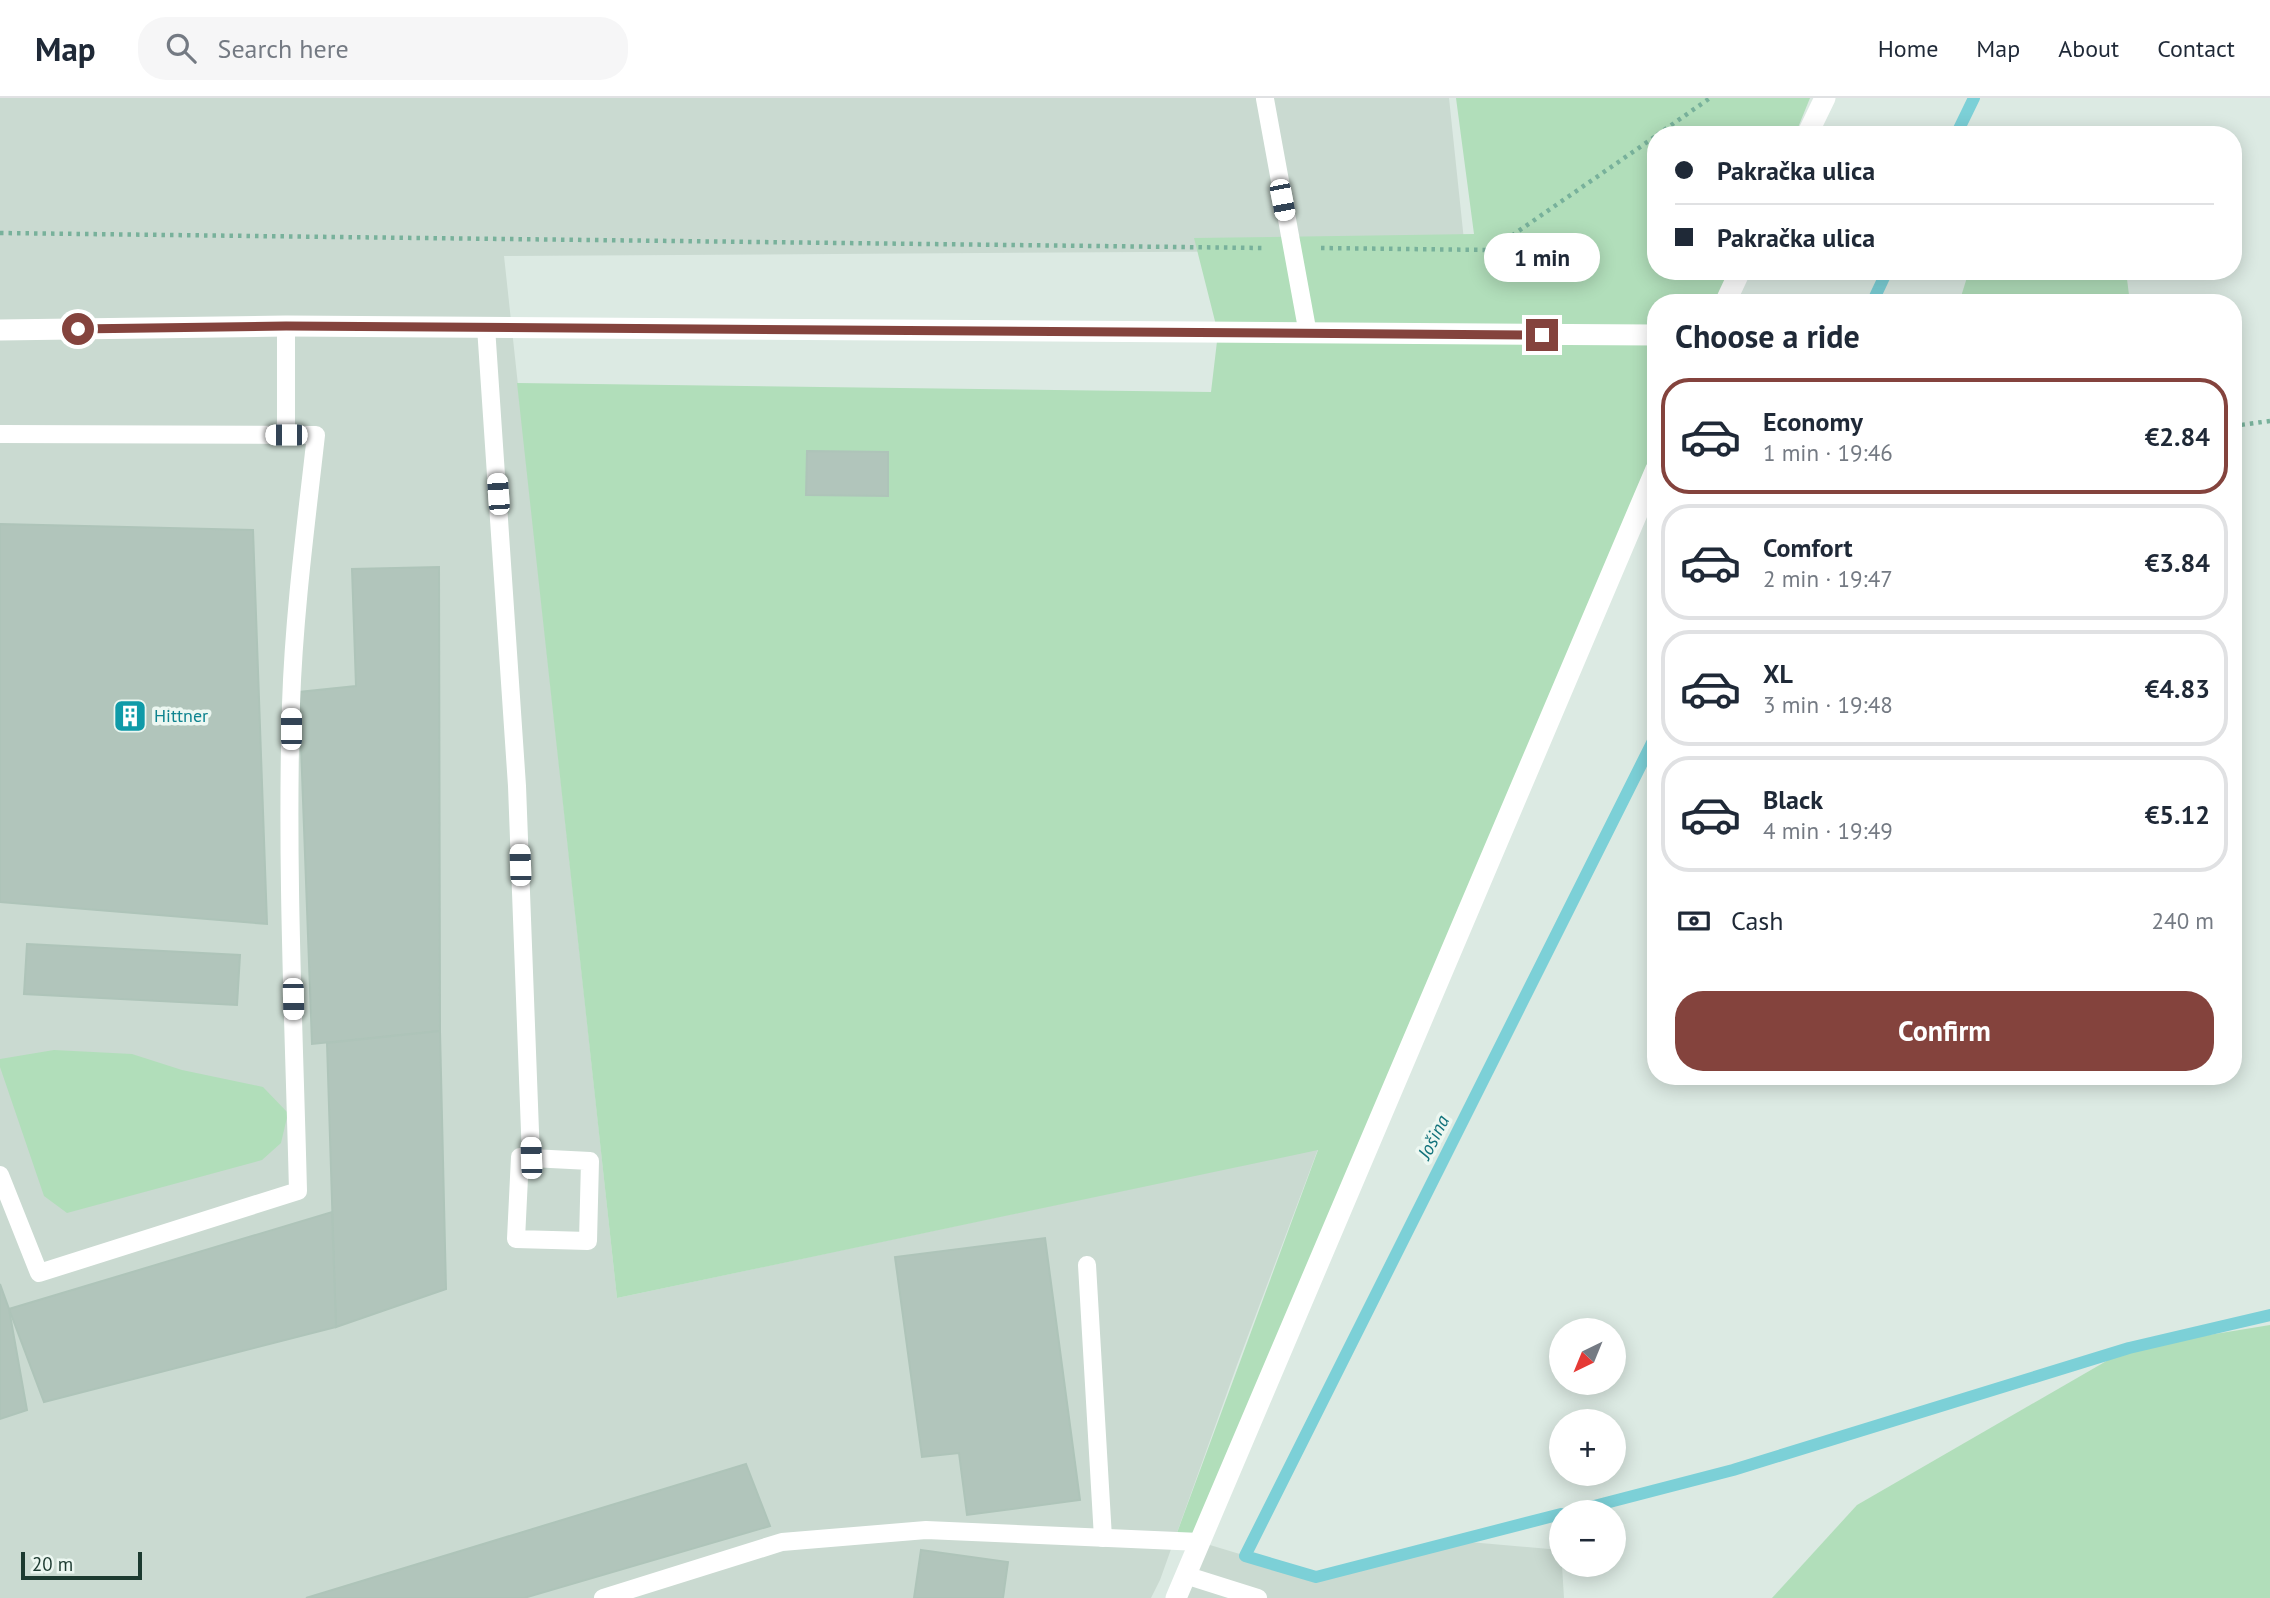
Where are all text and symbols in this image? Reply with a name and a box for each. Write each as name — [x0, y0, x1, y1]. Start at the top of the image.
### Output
search box — [138, 17, 628, 80]
text: Map — [35, 27, 96, 70]
icon: search — [162, 29, 200, 67]
text: Search here — [218, 32, 349, 65]
text: Home — [1878, 33, 1938, 64]
text: Map — [1976, 33, 2020, 64]
text: About — [2058, 33, 2119, 64]
text: Contact — [2157, 33, 2235, 64]
text: Pakračka ulica — [1717, 154, 1875, 187]
car — [1268, 177, 1297, 223]
text: Pakračka ulica — [1717, 221, 1875, 254]
callout: 1 min — [1484, 233, 1600, 282]
text: 1 min — [1514, 243, 1570, 272]
route start — [62, 313, 94, 345]
text: Choose a ride — [1675, 315, 1860, 357]
route end — [1526, 319, 1558, 351]
icon: car — [1679, 405, 1742, 468]
text: Economy — [1763, 405, 1863, 438]
text: €2.84 — [2145, 420, 2210, 453]
car — [266, 425, 308, 446]
text: 1 min · 19:46 — [1763, 438, 1893, 467]
car — [487, 472, 510, 516]
icon: car — [1679, 531, 1742, 594]
text: Comfort — [1763, 531, 1853, 564]
text: €3.84 — [2145, 546, 2210, 579]
text: 2 min · 19:47 — [1763, 564, 1893, 593]
icon: car — [1679, 657, 1742, 720]
text: XL — [1763, 657, 1793, 690]
text: €4.83 — [2145, 672, 2210, 705]
text: 3 min · 19:48 — [1763, 690, 1893, 719]
building icon: Hittner — [111, 697, 149, 735]
place label: Hittner — [154, 704, 208, 727]
car — [281, 708, 302, 750]
icon: car — [1679, 783, 1742, 846]
text: Black — [1763, 783, 1823, 816]
text: €5.12 — [2145, 798, 2210, 831]
text: 4 min · 19:49 — [1763, 816, 1893, 845]
car — [509, 844, 532, 886]
icon: cash — [1675, 902, 1713, 940]
text: Cash — [1731, 904, 1783, 937]
text: 240 m — [2152, 906, 2214, 935]
car — [283, 978, 304, 1020]
button: Confirm — [1675, 991, 2214, 1071]
water label: Jošina — [1411, 1110, 1455, 1165]
car — [520, 1137, 543, 1179]
north arrow — [1549, 1318, 1626, 1395]
map controls — [1549, 1318, 1626, 1577]
button: + — [1549, 1409, 1626, 1486]
button: − — [1549, 1500, 1626, 1577]
scale bar — [21, 1549, 142, 1581]
text: 20 m — [32, 1552, 73, 1576]

